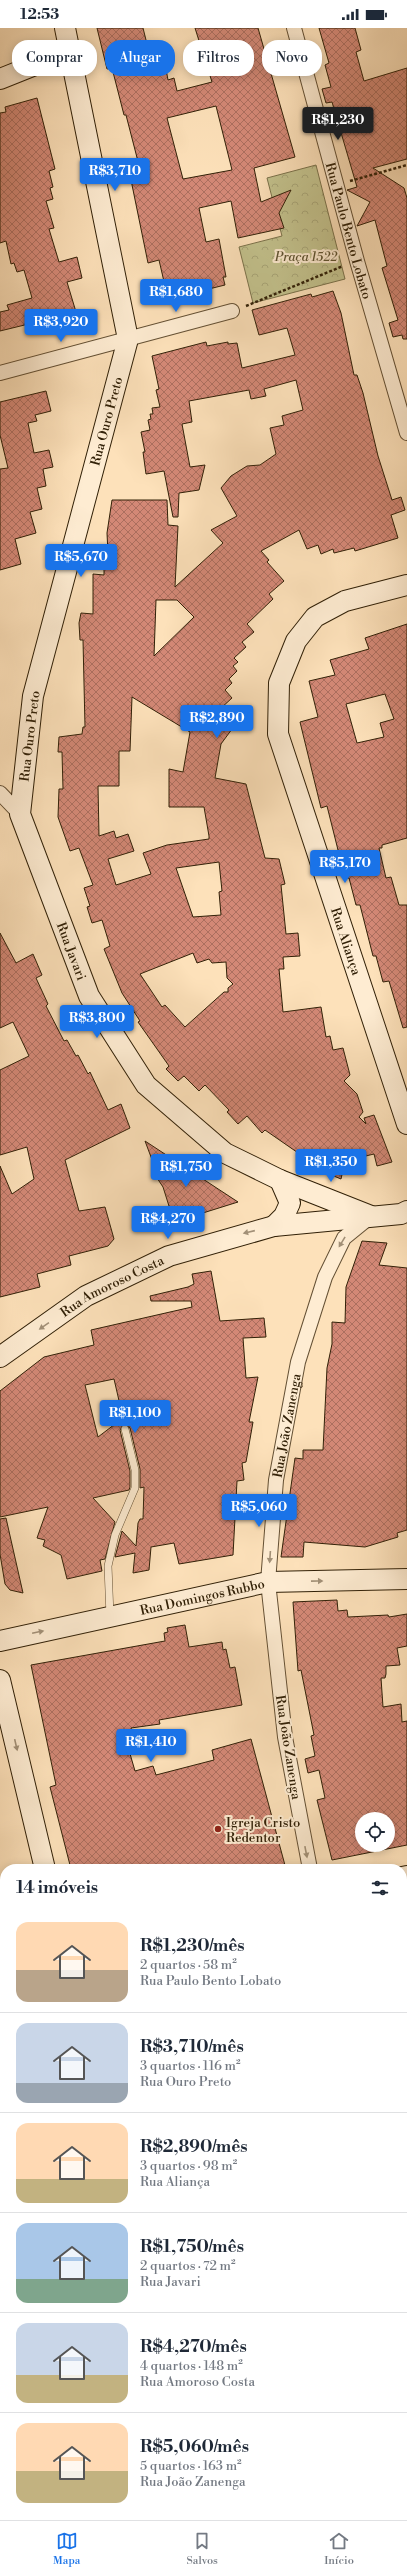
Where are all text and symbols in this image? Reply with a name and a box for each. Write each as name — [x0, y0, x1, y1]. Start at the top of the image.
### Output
text: 12:53 — [20, 5, 59, 24]
chip: Comprar — [12, 40, 97, 76]
chip: Alugar — [105, 40, 175, 76]
chip: Filtros — [183, 40, 254, 76]
chip: Novo — [262, 40, 322, 76]
pin: R$1,230 — [301, 107, 375, 141]
text: R$1,230 — [311, 112, 365, 128]
pin: R$3,710 — [78, 158, 152, 192]
street label: Rua Paulo Bento Lobato — [322, 161, 375, 301]
text: R$3,710 — [89, 163, 141, 179]
park label: Praça 1522 — [274, 249, 338, 265]
pin: R$1,680 — [139, 279, 213, 313]
text: R$1,680 — [149, 284, 203, 300]
pin: R$3,920 — [24, 309, 98, 343]
text: R$3,920 — [34, 314, 88, 330]
street label: Rua Ouro Preto — [87, 375, 127, 467]
pin: R$5,670 — [44, 544, 118, 578]
text: R$5,670 — [54, 549, 108, 565]
street label: Rua Ouro Preto — [16, 690, 44, 782]
pin: R$2,890 — [180, 705, 254, 739]
text: R$2,890 — [189, 710, 245, 726]
pin: R$5,170 — [308, 850, 382, 884]
text: R$5,170 — [319, 855, 371, 871]
street label: Rua Aliança — [327, 905, 364, 978]
street label: Rua Javari — [53, 920, 89, 983]
pin: R$3,800 — [60, 1005, 134, 1039]
text: R$3,800 — [69, 1010, 125, 1026]
pin: R$1,350 — [294, 1149, 368, 1183]
pin: R$1,750 — [149, 1154, 223, 1188]
text: R$1,350 — [304, 1154, 358, 1170]
text: R$1,750 — [160, 1159, 212, 1175]
pin: R$4,270 — [131, 1206, 205, 1240]
text: R$4,270 — [141, 1211, 195, 1227]
one-way arrow — [243, 1230, 256, 1236]
one-way arrow — [339, 1236, 346, 1248]
street label: Rua Amoroso Costa — [57, 1253, 167, 1321]
one-way arrow — [38, 1322, 49, 1330]
street label: Rua João Zanenga — [270, 1372, 305, 1479]
pin: R$1,100 — [98, 1400, 172, 1434]
text: R$1,100 — [109, 1405, 161, 1421]
pin: R$5,060 — [222, 1494, 296, 1528]
text: R$5,060 — [231, 1499, 287, 1515]
one-way arrow — [267, 1551, 273, 1563]
street label: Rua Domingos Rubbo — [138, 1576, 266, 1619]
one-way arrow — [311, 1577, 323, 1584]
one-way arrow — [32, 1629, 44, 1635]
street label: Rua João Zanenga — [272, 1694, 304, 1801]
pin: R$1,410 — [114, 1729, 188, 1763]
text: R$1,410 — [125, 1734, 177, 1750]
one-way arrow — [13, 1739, 19, 1751]
map controls — [355, 1812, 395, 1852]
button: locate — [355, 1812, 395, 1852]
place label: Igreja Cristo Redentor — [226, 1815, 300, 1846]
marker: Igreja Cristo Redentor — [213, 1824, 223, 1834]
one-way arrow — [304, 1846, 310, 1858]
text: 14 imóveis — [16, 1877, 98, 1899]
icon: filters — [369, 1877, 391, 1899]
text: R$1,230/mês — [140, 1935, 245, 1957]
icon: home — [48, 1938, 96, 1986]
text: 2 quartos · 58 m² — [140, 1957, 237, 1973]
text: Rua Paulo Bento Lobato — [140, 1973, 281, 1989]
text: R$3,710/mês — [140, 2036, 244, 2058]
icon: home — [48, 2039, 96, 2087]
text: 3 quartos · 116 m² — [140, 2058, 240, 2074]
text: Rua Ouro Preto — [140, 2074, 231, 2090]
text: R$2,890/mês — [140, 2136, 248, 2158]
icon: home — [48, 2139, 96, 2187]
text: 3 quartos · 98 m² — [140, 2158, 237, 2174]
text: Rua Aliança — [140, 2174, 210, 2190]
text: R$1,750/mês — [140, 2236, 244, 2258]
icon: home — [48, 2239, 96, 2287]
text: 2 quartos · 72 m² — [140, 2258, 235, 2274]
text: Rua Javari — [140, 2274, 201, 2290]
text: R$4,270/mês — [140, 2336, 247, 2358]
icon: home — [48, 2339, 96, 2387]
text: 4 quartos · 148 m² — [140, 2358, 243, 2374]
text: Rua Amoroso Costa — [140, 2374, 255, 2390]
text: R$5,060/mês — [140, 2436, 249, 2458]
icon: home — [48, 2439, 96, 2487]
text: 5 quartos · 163 m² — [140, 2458, 242, 2474]
text: Rua João Zanenga — [140, 2474, 246, 2490]
tab: Mapa — [53, 2530, 80, 2568]
tab: Salvos — [187, 2530, 218, 2568]
tab: Início — [324, 2530, 354, 2568]

